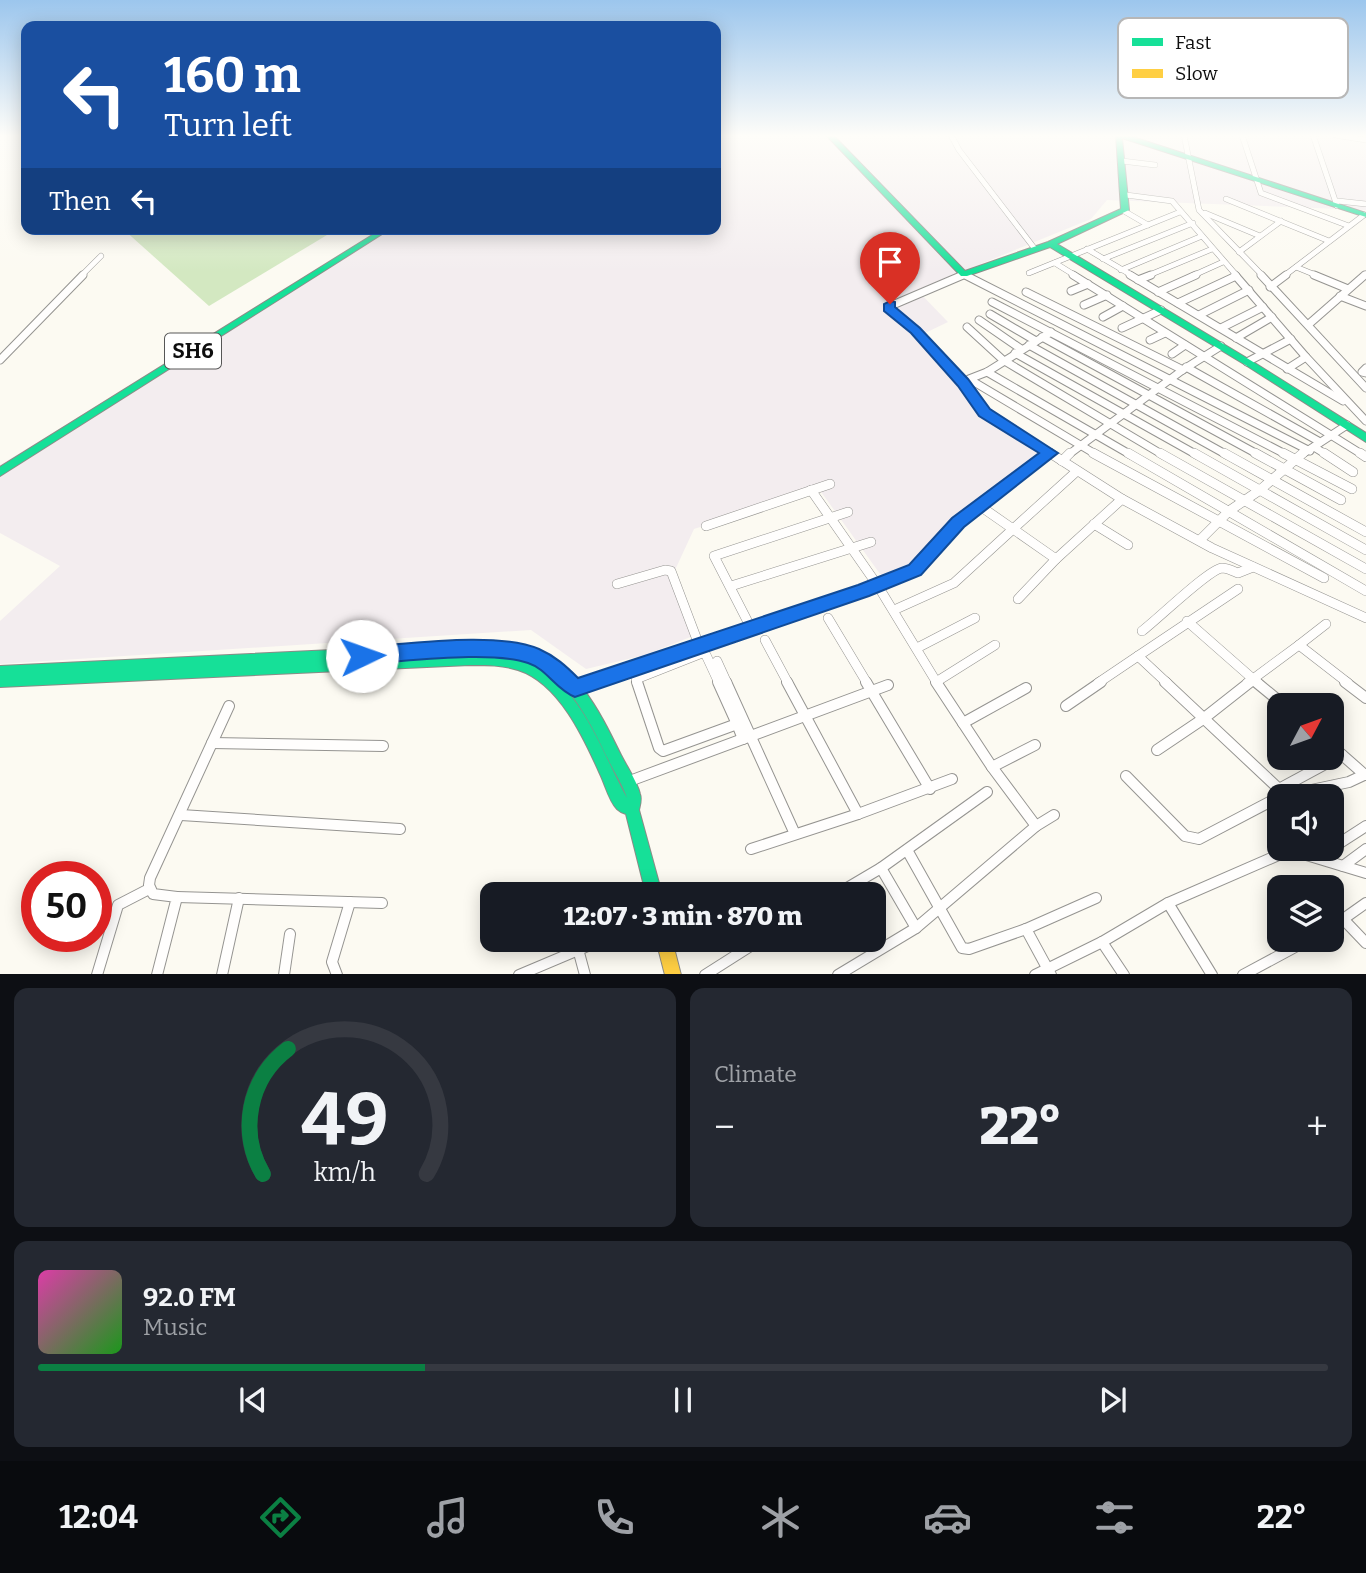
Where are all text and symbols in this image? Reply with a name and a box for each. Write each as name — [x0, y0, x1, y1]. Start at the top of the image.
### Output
legend — [1118, 18, 1348, 98]
text: Fast — [1175, 31, 1212, 54]
text: 160 m — [164, 46, 301, 105]
icon: left — [49, 49, 140, 140]
text: Slow — [1175, 62, 1218, 85]
text: Turn left — [164, 106, 292, 144]
icon: left — [125, 182, 163, 220]
text: Then — [49, 186, 111, 217]
pin — [860, 232, 920, 304]
icon: arrive — [871, 243, 909, 281]
road number: SH6 — [165, 334, 221, 368]
position arrow — [325, 619, 399, 693]
north arrow — [1267, 693, 1344, 770]
map controls — [1267, 693, 1344, 952]
button: sound — [1267, 784, 1344, 861]
speed limit sign: 50 — [21, 861, 112, 952]
button: layers — [1267, 875, 1344, 952]
text: 12:07 · 3 min · 870 m — [564, 901, 802, 932]
text: Climate — [714, 1060, 797, 1088]
text: 49 — [301, 1076, 389, 1163]
text: 22° — [979, 1095, 1062, 1158]
text: − — [714, 1104, 735, 1150]
text: + — [1306, 1104, 1328, 1150]
text: km/h — [314, 1157, 376, 1187]
text: 92.0 FM — [143, 1282, 236, 1313]
text: Music — [143, 1313, 207, 1341]
icon: previous — [234, 1381, 272, 1419]
icon: pause — [664, 1381, 702, 1419]
icon: next — [1094, 1381, 1132, 1419]
icon: directions — [256, 1493, 305, 1542]
icon: music — [423, 1493, 472, 1542]
icon: phone — [590, 1493, 639, 1542]
icon: climate — [756, 1493, 805, 1542]
icon: car — [923, 1493, 972, 1542]
icon: filters — [1090, 1493, 1139, 1542]
text: 12:04 — [59, 1498, 138, 1536]
text: 22° — [1257, 1498, 1307, 1536]

